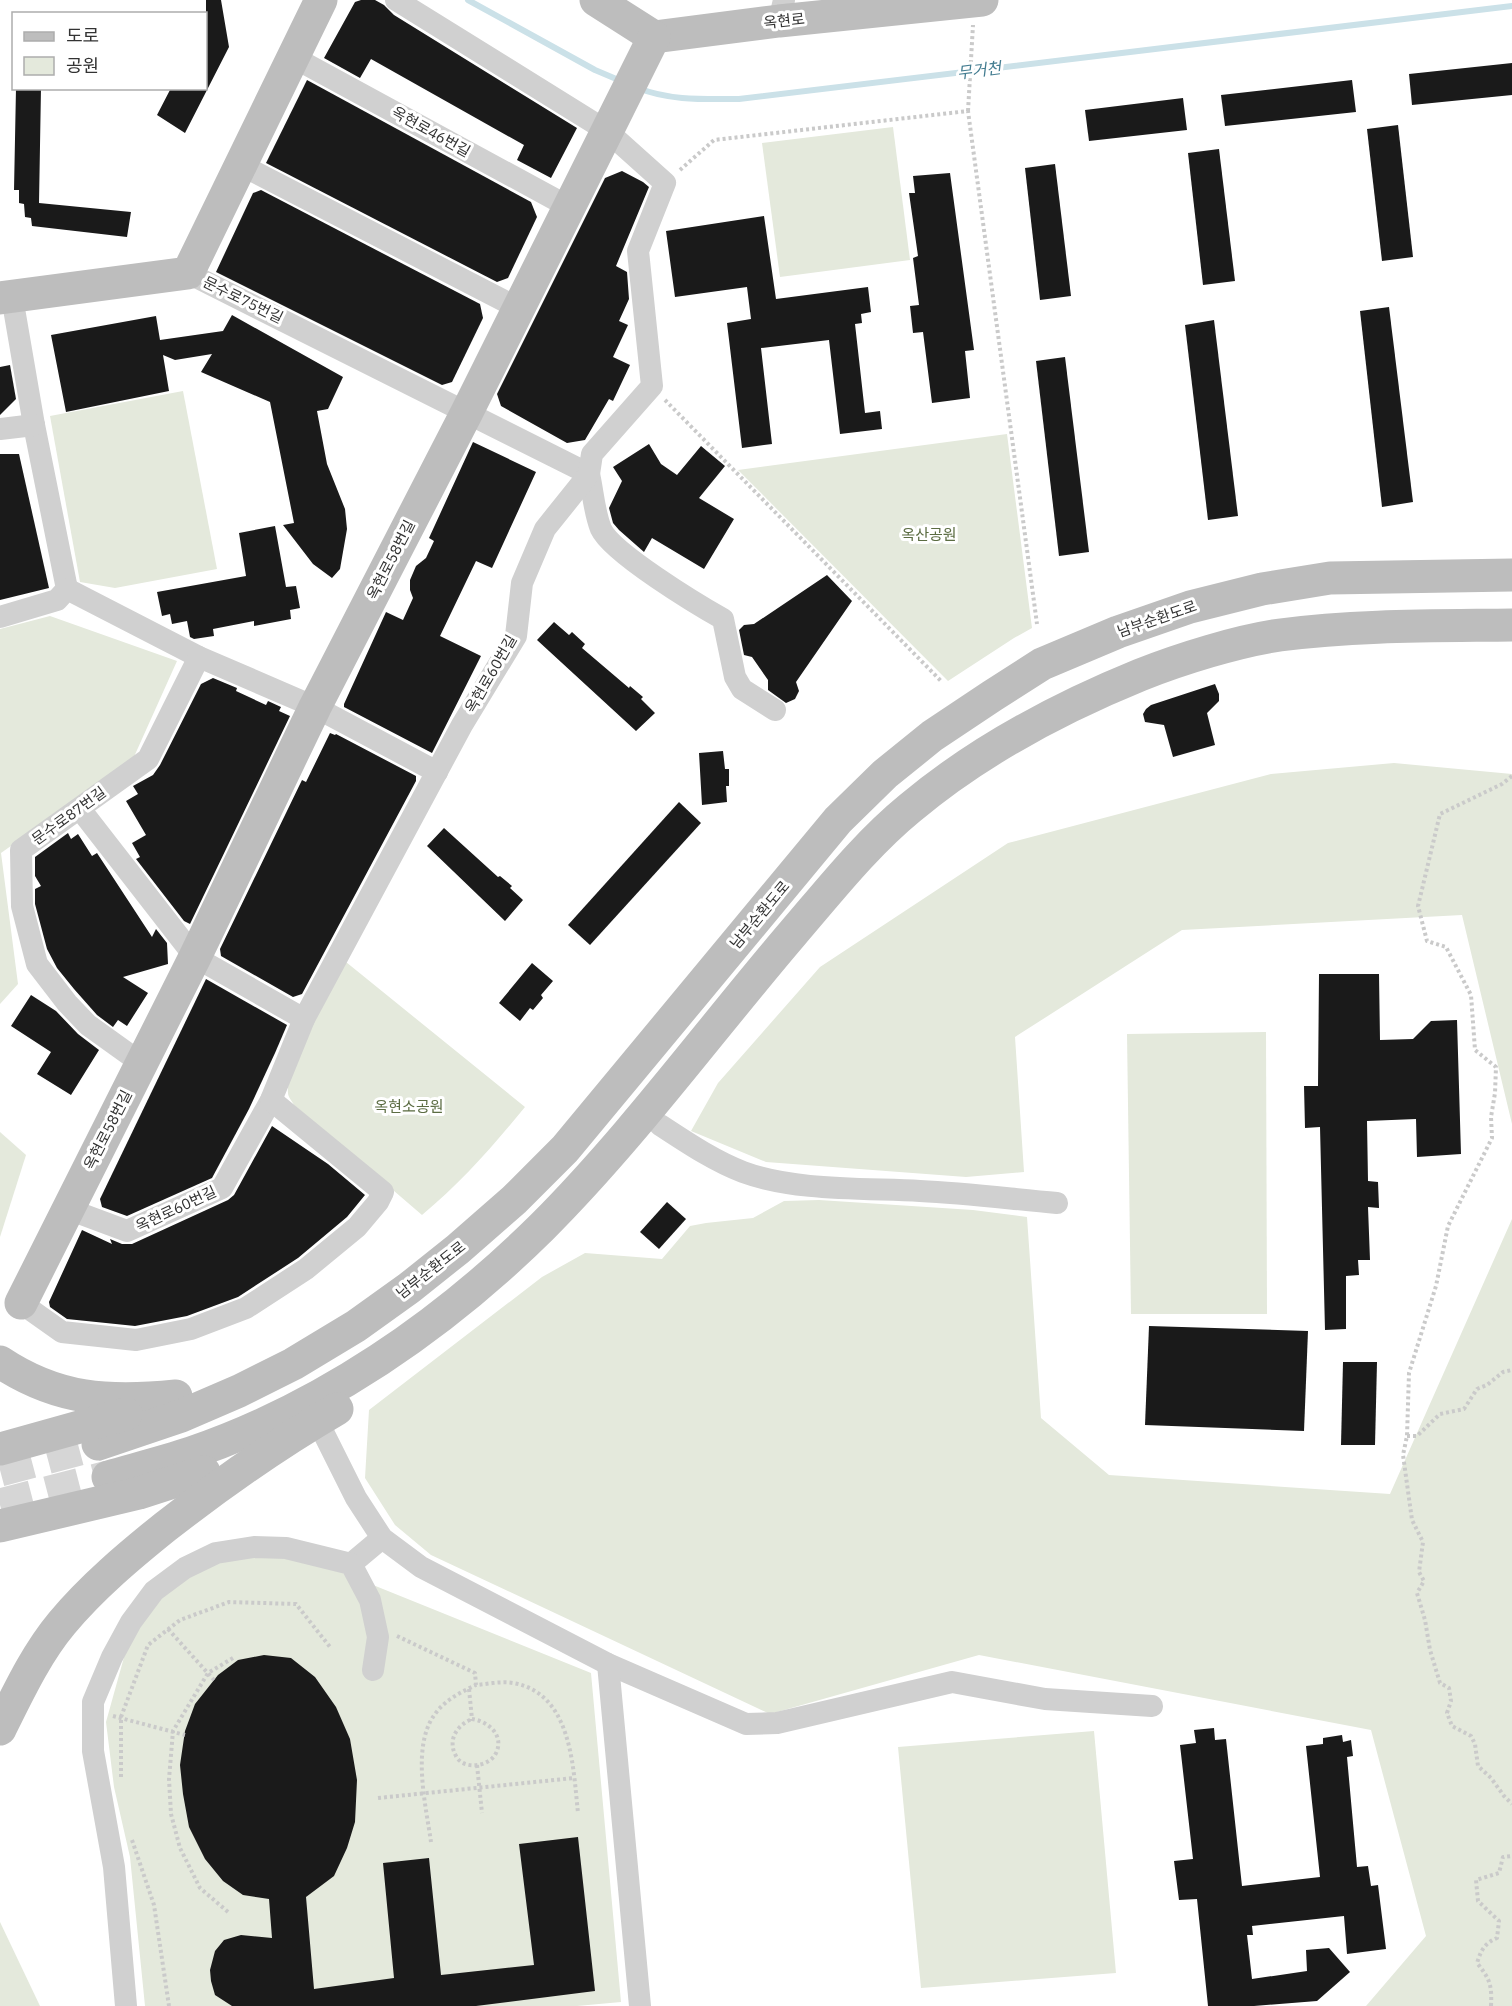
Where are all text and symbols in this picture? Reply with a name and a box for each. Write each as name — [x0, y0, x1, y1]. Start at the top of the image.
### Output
street label: 옥현로 — [762, 9, 806, 32]
legend — [12, 12, 207, 90]
text: 도로 — [66, 24, 99, 47]
text: 공원 — [66, 54, 99, 77]
water label: 무거천 — [956, 57, 1004, 83]
street label: 옥현로46번길 — [389, 102, 474, 161]
street label: 문수로75번길 — [200, 272, 286, 327]
street label: 옥현로58번길 — [362, 517, 419, 603]
park label: 옥산공원 — [901, 525, 957, 544]
street label: 남부순환도로 — [1115, 596, 1199, 641]
street label: 옥현로60번길 — [461, 631, 521, 716]
street label: 문수로87번길 — [28, 782, 109, 849]
street label: 남부순환도로 — [726, 877, 794, 953]
street label: 옥현로58번길 — [79, 1087, 136, 1173]
park label: 옥현소공원 — [374, 1097, 444, 1116]
street label: 옥현로60번길 — [132, 1182, 219, 1236]
street label: 남부순환도로 — [392, 1237, 469, 1303]

